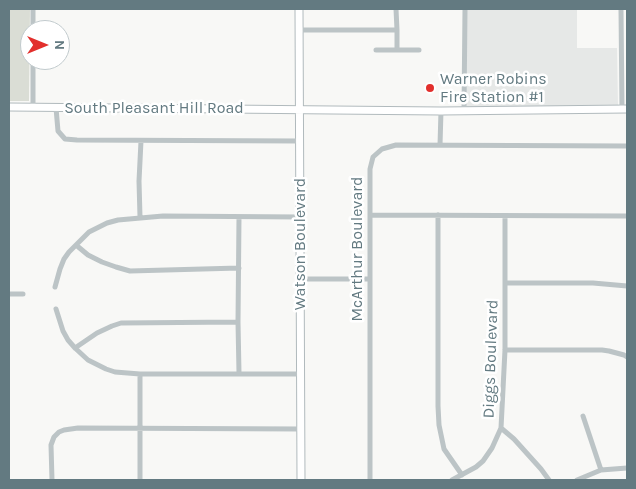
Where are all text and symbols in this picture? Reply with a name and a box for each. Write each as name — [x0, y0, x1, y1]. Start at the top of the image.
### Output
north arrow — [20, 20, 70, 70]
text: N — [51, 40, 68, 50]
place label: Warner Robins Fire Station #1 — [440, 69, 547, 107]
marker: Warner Robins Fire Station #1 — [424, 82, 436, 94]
street label: South Pleasant Hill Road — [64, 98, 244, 118]
street label: McArthur Boulevard — [347, 177, 367, 321]
street label: Watson Boulevard — [290, 178, 310, 310]
street label: Diggs Boulevard — [479, 299, 503, 419]

